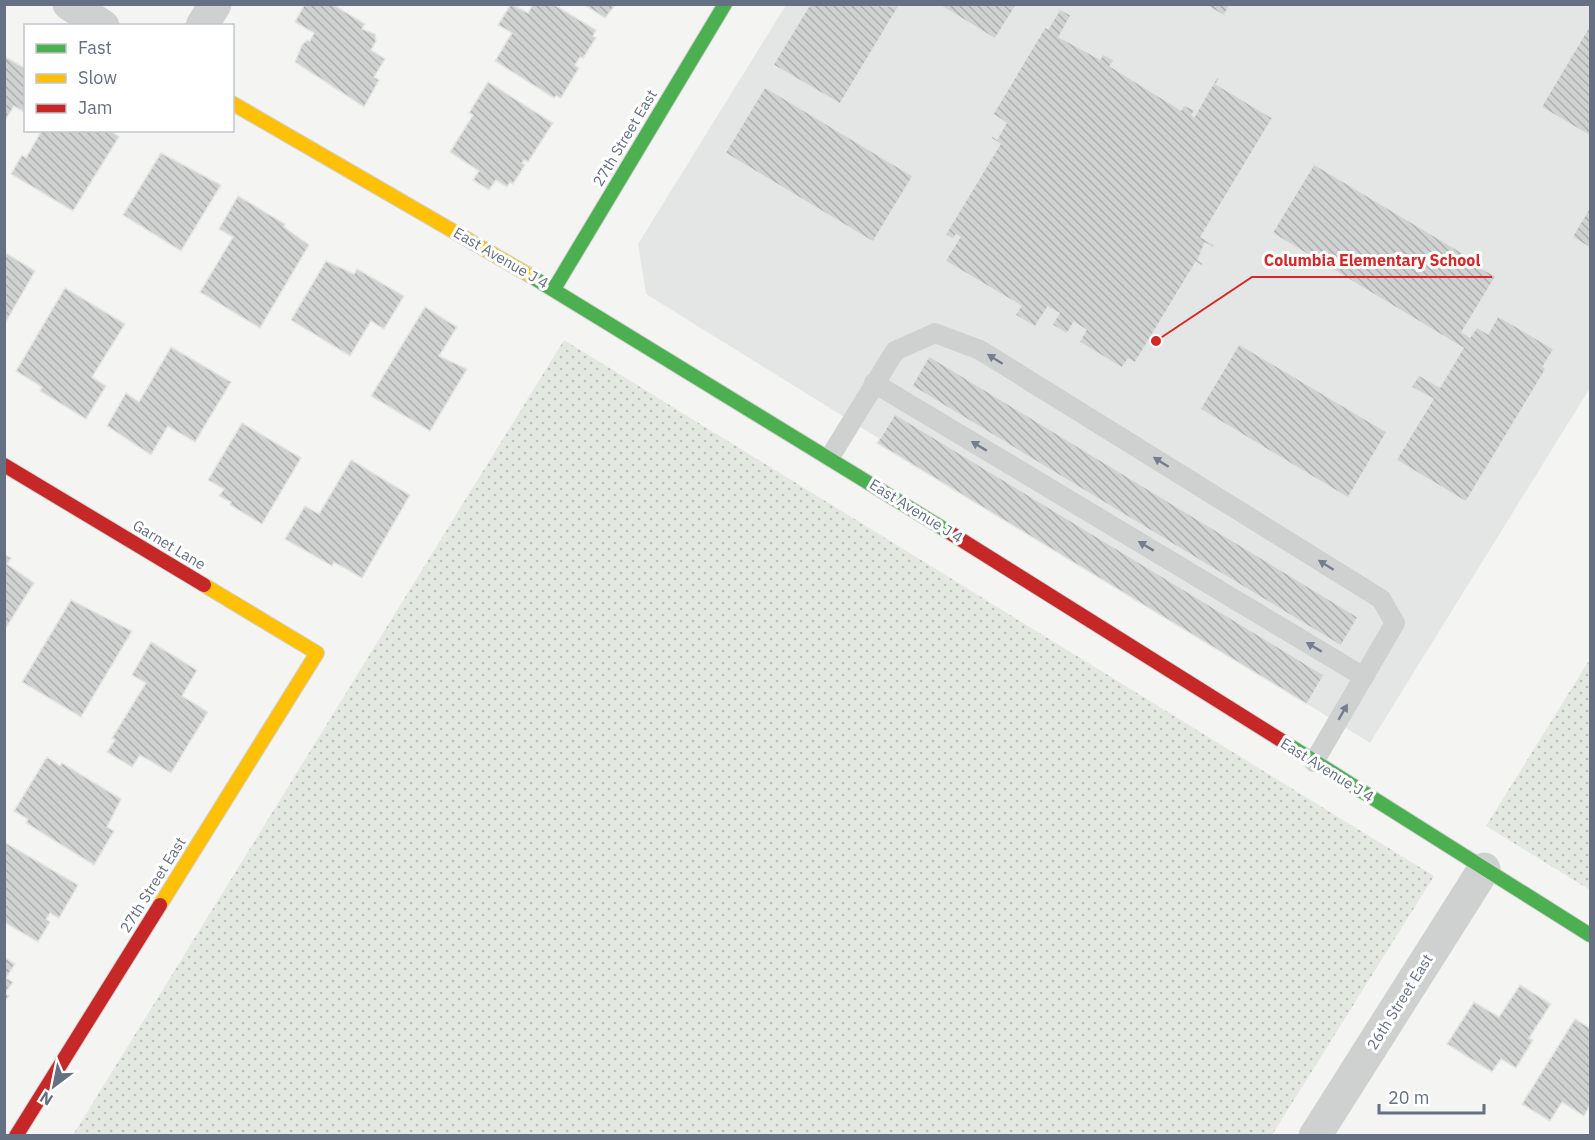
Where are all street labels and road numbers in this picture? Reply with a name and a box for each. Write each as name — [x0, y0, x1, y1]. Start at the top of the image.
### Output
street label: 27th Street East — [588, 86, 661, 189]
street label: East Avenue J 4 — [450, 223, 552, 292]
street label: East Avenue J 4 — [866, 474, 966, 547]
street label: Garnet Lane — [129, 515, 209, 574]
street label: East Avenue J 4 — [1277, 733, 1377, 806]
street label: 27th Street East — [116, 833, 190, 936]
street label: 26th Street East — [1363, 950, 1437, 1053]

